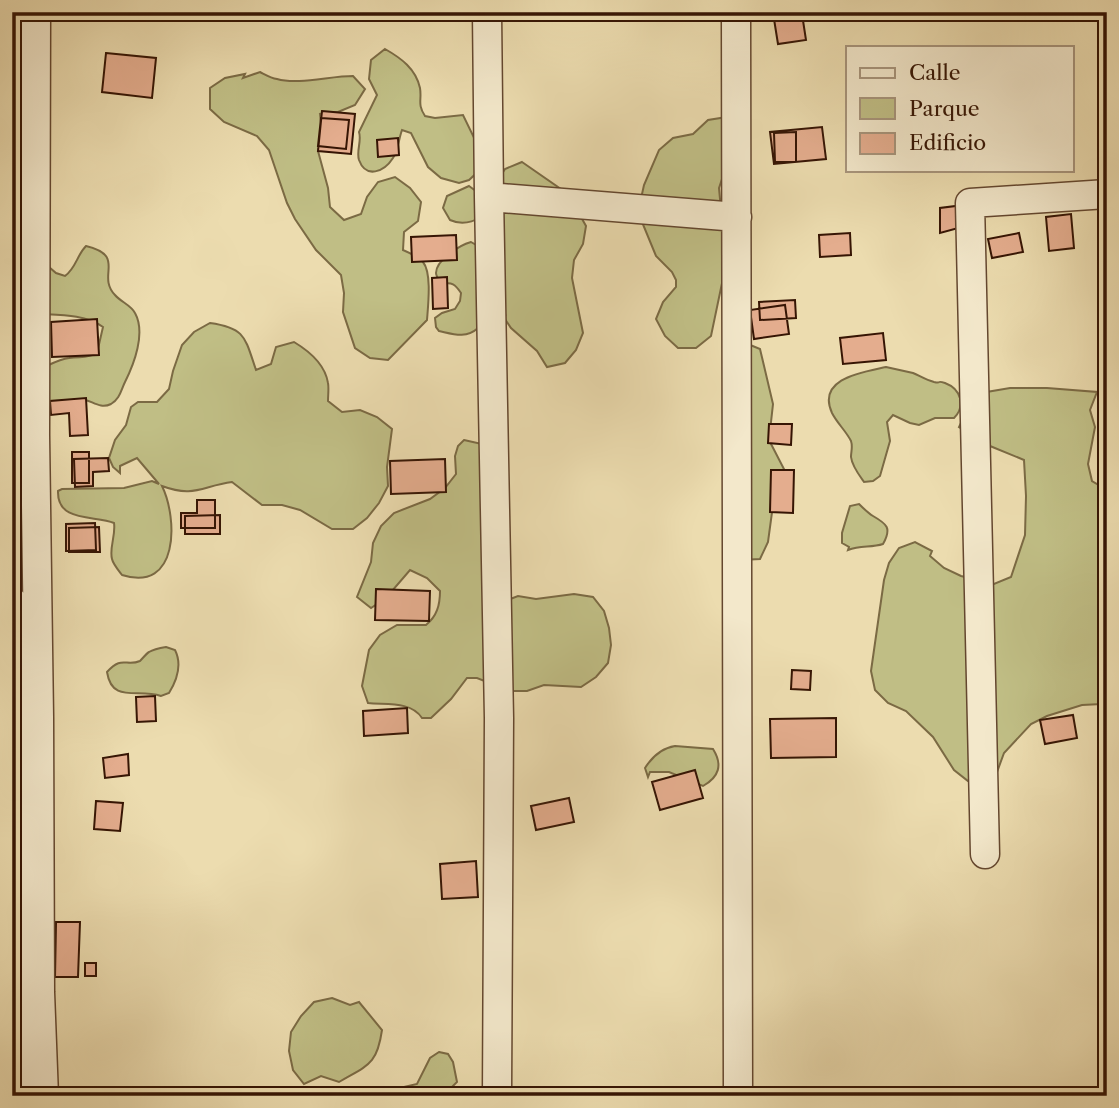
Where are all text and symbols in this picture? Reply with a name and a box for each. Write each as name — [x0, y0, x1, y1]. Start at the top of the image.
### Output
legend — [846, 46, 1074, 172]
text: Calle — [909, 60, 961, 85]
text: Parque — [909, 96, 980, 121]
text: Edificio — [909, 130, 986, 155]

